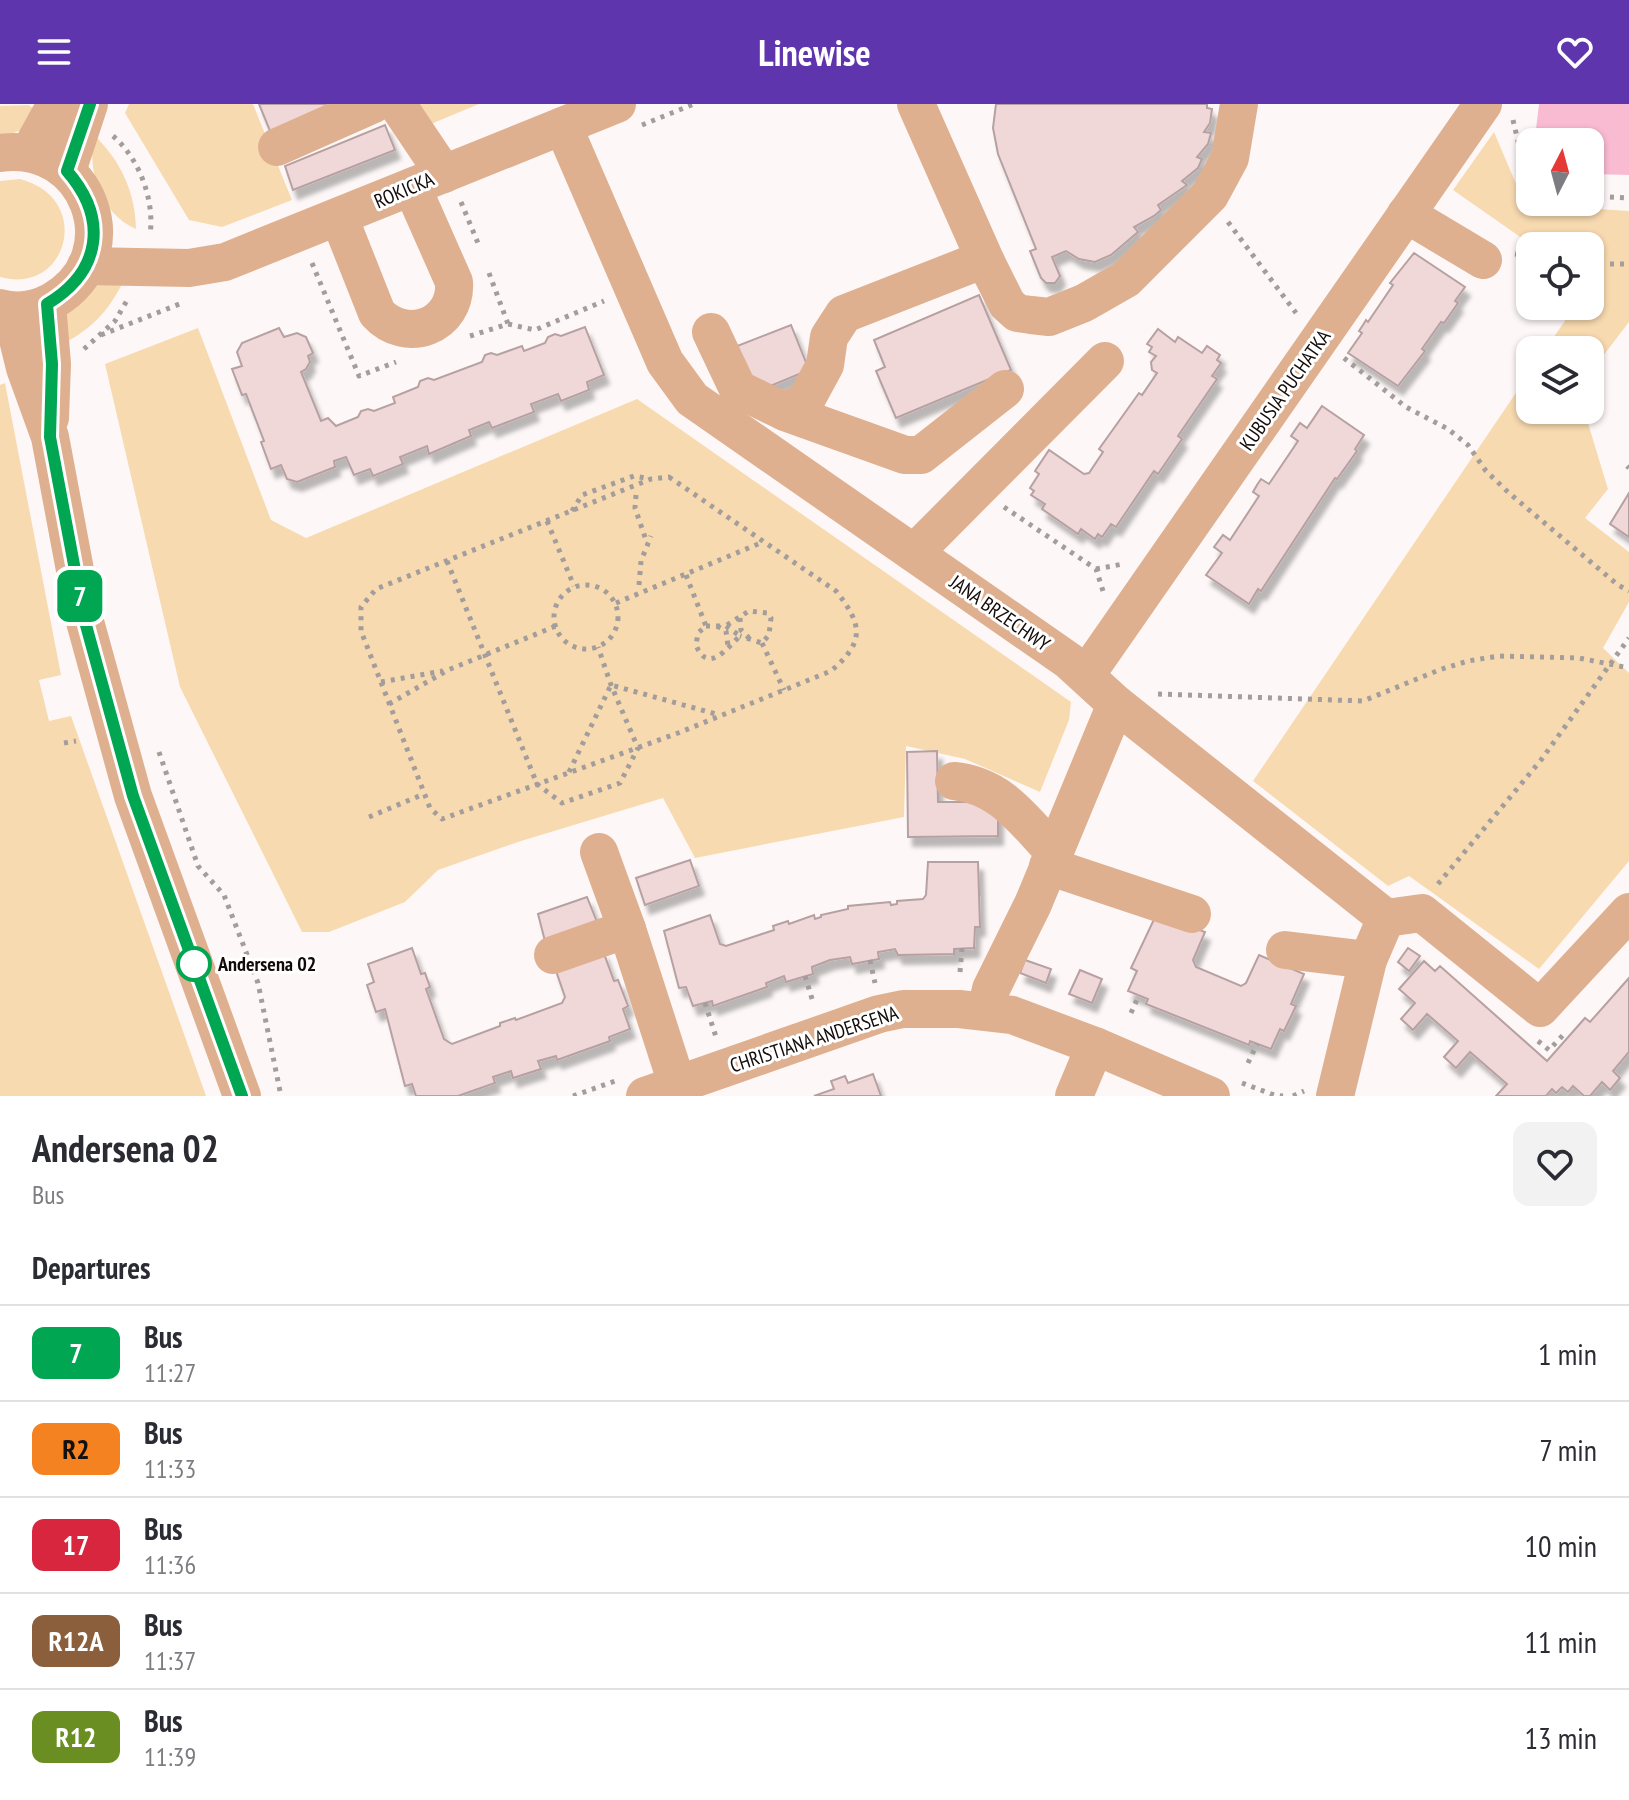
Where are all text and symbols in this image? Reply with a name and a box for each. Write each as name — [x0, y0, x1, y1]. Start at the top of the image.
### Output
text: Linewise — [758, 29, 871, 76]
icon: menu — [32, 30, 76, 74]
icon: heart — [1553, 30, 1597, 74]
north arrow — [1516, 128, 1604, 216]
map controls — [1516, 128, 1604, 424]
street label: ROKICKA — [370, 166, 438, 214]
button: locate — [1516, 232, 1604, 320]
street label: KUBUSIA PUCHATKA — [1234, 324, 1337, 456]
button: layers — [1516, 336, 1604, 424]
street label: JANA BRZECHWY — [944, 568, 1055, 657]
line badge: 7 — [54, 570, 106, 622]
text: 7 — [73, 577, 87, 614]
marker: Andersena 02 — [177, 947, 211, 981]
place label: Andersena 02 — [217, 951, 316, 977]
street label: CHRISTIANA ANDERSENA — [727, 999, 902, 1078]
button: heart — [1513, 1122, 1597, 1206]
text: Andersena 02 — [32, 1123, 219, 1172]
text: Bus — [32, 1178, 64, 1211]
text: Departures — [32, 1248, 150, 1287]
text: Bus — [144, 1317, 183, 1356]
text: 7 — [69, 1334, 83, 1371]
text: 1 min — [1538, 1334, 1597, 1373]
text: 11:27 — [144, 1356, 196, 1389]
text: Bus — [144, 1413, 183, 1452]
text: R2 — [62, 1430, 90, 1467]
text: 7 min — [1539, 1430, 1597, 1469]
text: 11:33 — [144, 1452, 196, 1485]
text: Bus — [144, 1509, 183, 1548]
text: 17 — [63, 1526, 89, 1563]
text: 10 min — [1524, 1526, 1597, 1565]
text: 11:36 — [144, 1548, 196, 1581]
text: Bus — [144, 1605, 183, 1644]
text: R12A — [49, 1622, 103, 1659]
text: 11 min — [1524, 1622, 1597, 1661]
text: 11:37 — [144, 1644, 196, 1677]
text: Bus — [144, 1701, 183, 1740]
text: R12 — [56, 1718, 96, 1755]
text: 13 min — [1524, 1718, 1597, 1757]
text: 11:39 — [144, 1740, 196, 1773]

